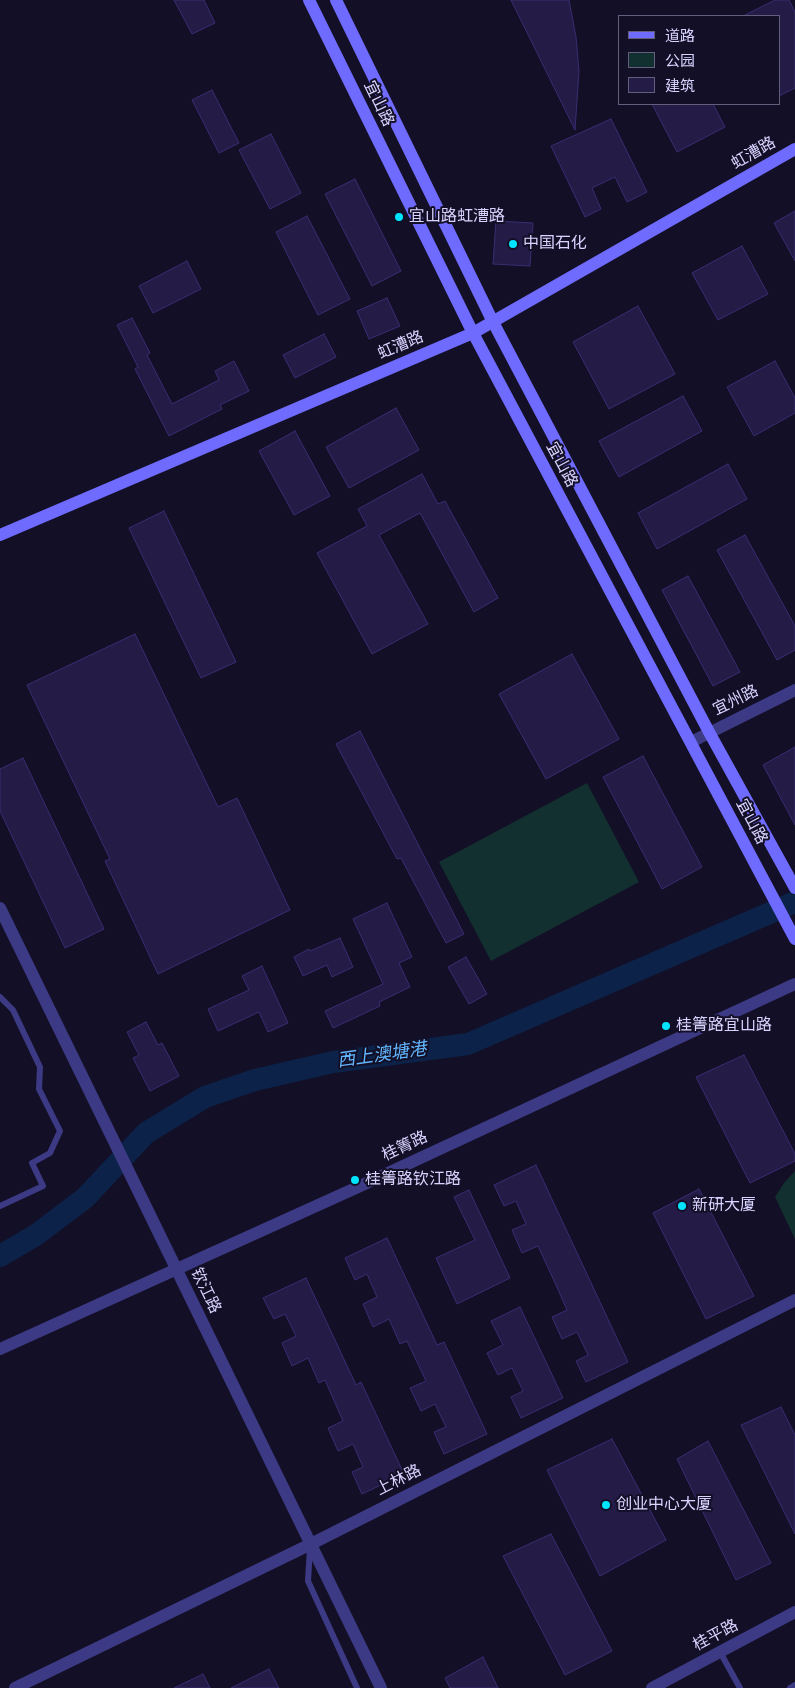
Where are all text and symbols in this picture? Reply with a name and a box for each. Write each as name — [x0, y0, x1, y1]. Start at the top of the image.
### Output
legend — [618, 15, 780, 105]
text: 道路 — [665, 26, 695, 46]
text: 公园 — [665, 51, 695, 71]
text: 建筑 — [665, 76, 695, 96]
street label: 宜山路 — [359, 78, 397, 130]
street label: 虹漕路 — [728, 134, 780, 174]
place label: 宜山路虹漕路 — [409, 207, 505, 227]
marker: 宜山路虹漕路 — [393, 211, 405, 223]
place label: 中国石化 — [523, 234, 587, 254]
marker: 中国石化 — [507, 238, 519, 250]
street label: 虹漕路 — [375, 328, 427, 364]
street label: 宜山路 — [541, 439, 581, 491]
street label: 宜州路 — [710, 682, 762, 720]
street label: 宜山路 — [731, 796, 771, 848]
place label: 桂箐路宜山路 — [676, 1016, 772, 1036]
marker: 桂箐路宜山路 — [660, 1020, 672, 1032]
water label: 西上澳塘港 — [336, 1039, 428, 1073]
street label: 桂箐路 — [379, 1128, 431, 1166]
place label: 桂箐路钦江路 — [365, 1170, 461, 1190]
marker: 桂箐路钦江路 — [349, 1174, 361, 1186]
place label: 新研大厦 — [692, 1196, 756, 1216]
marker: 新研大厦 — [676, 1200, 688, 1212]
street label: 钦江路 — [186, 1265, 224, 1317]
street label: 上林路 — [373, 1462, 425, 1500]
place label: 创业中心大厦 — [616, 1495, 712, 1515]
marker: 创业中心大厦 — [600, 1499, 612, 1511]
street label: 桂平路 — [690, 1616, 742, 1656]

